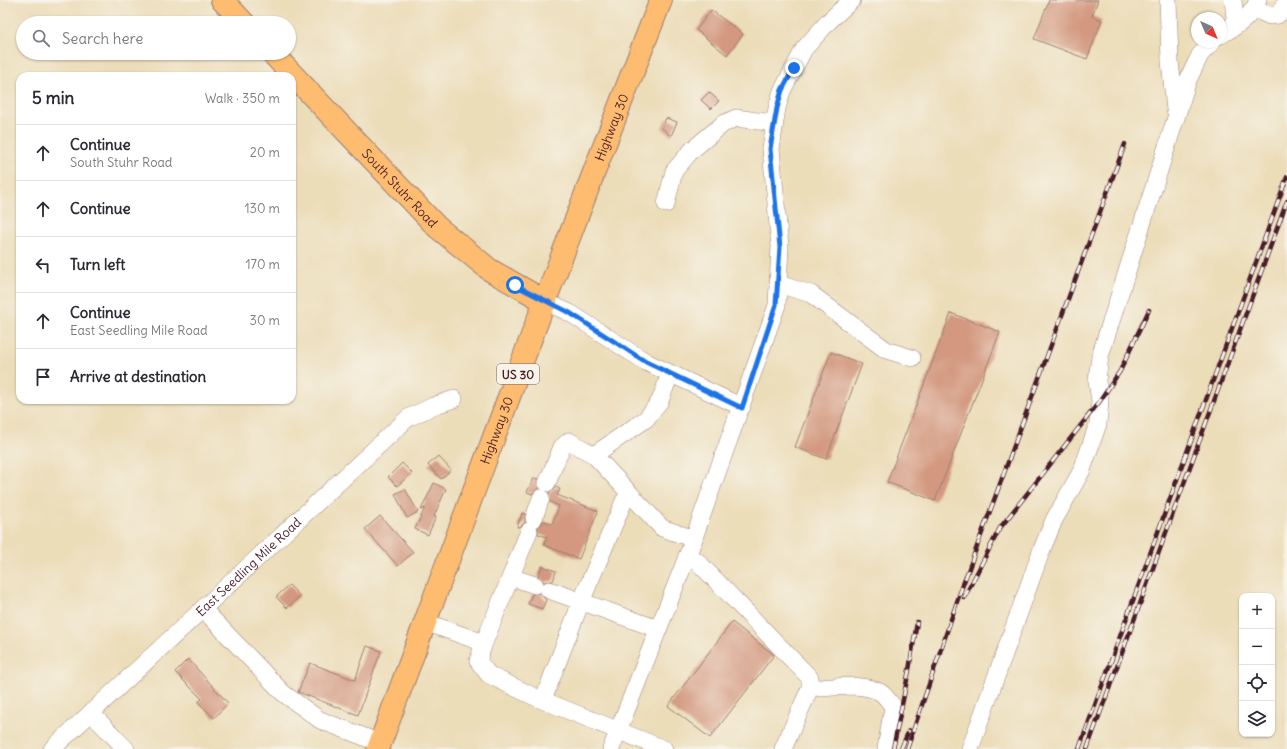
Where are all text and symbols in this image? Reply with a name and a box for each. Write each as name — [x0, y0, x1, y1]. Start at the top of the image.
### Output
north arrow — [1191, 12, 1227, 48]
search box — [16, 16, 296, 60]
icon: search — [30, 27, 52, 49]
text: Search here — [62, 29, 143, 48]
route end — [785, 59, 803, 77]
text: 5 min — [32, 87, 74, 109]
text: Walk · 350 m — [205, 90, 280, 107]
street label: Highway 30 — [591, 91, 632, 163]
text: Continue — [70, 135, 131, 154]
icon: ahead — [32, 142, 54, 164]
text: 20 m — [250, 144, 280, 161]
street label: South Stuhr Road — [359, 145, 442, 231]
text: South Stuhr Road — [70, 154, 172, 171]
icon: ahead — [32, 198, 54, 220]
text: Continue — [70, 199, 131, 218]
text: 130 m — [244, 200, 280, 217]
icon: left — [32, 254, 54, 276]
text: Turn left — [70, 255, 125, 274]
text: 170 m — [245, 256, 280, 273]
route start — [506, 276, 524, 294]
text: Continue — [70, 303, 131, 322]
icon: ahead — [32, 310, 54, 332]
text: 30 m — [250, 312, 280, 329]
text: East Seedling Mile Road — [70, 322, 208, 339]
road number: US 30 — [497, 364, 539, 384]
icon: arrive — [32, 366, 54, 388]
text: Arrive at destination — [70, 367, 206, 386]
street label: Highway 30 — [476, 394, 517, 467]
street label: East Seedling Mile Road — [192, 513, 305, 620]
map controls — [1239, 593, 1275, 737]
button: + — [1239, 593, 1275, 629]
button: − — [1239, 629, 1275, 665]
button: locate — [1239, 665, 1275, 701]
button: layers — [1239, 701, 1275, 737]

